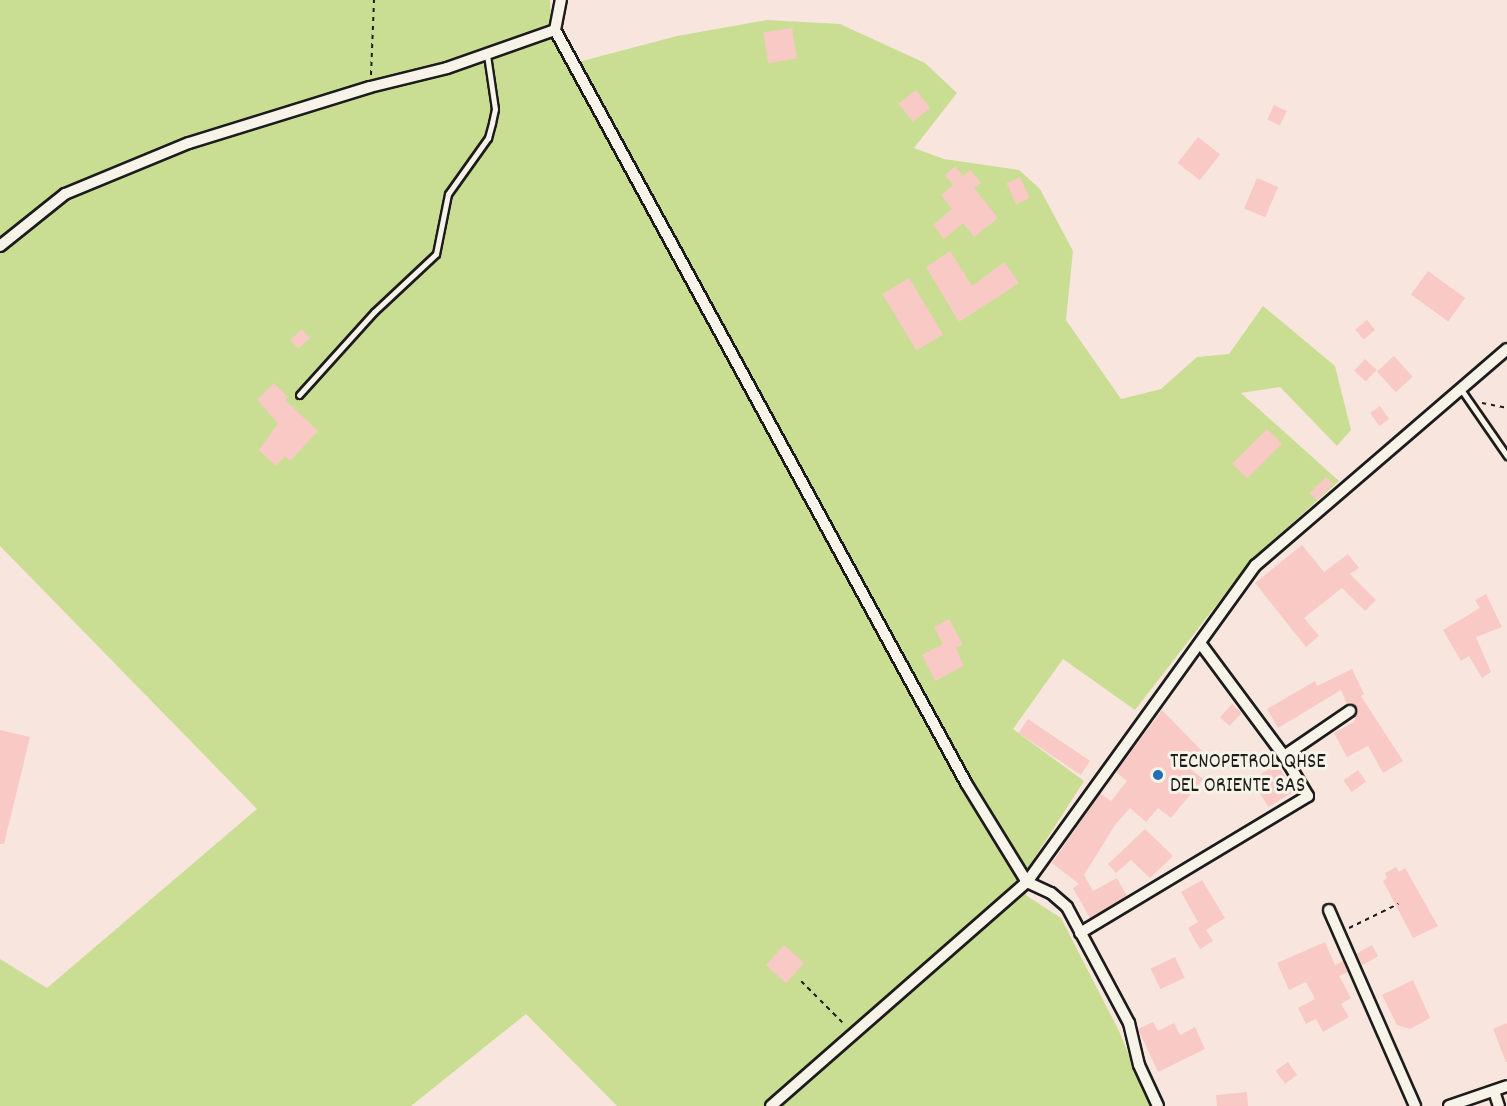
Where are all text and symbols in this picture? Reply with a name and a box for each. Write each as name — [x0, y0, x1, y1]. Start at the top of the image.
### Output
place label: TECNOPETROL QHSE DEL ORIENTE SAS — [1170, 750, 1326, 800]
marker: TECNOPETROL QHSE DEL ORIENTE SAS — [1151, 768, 1165, 782]

